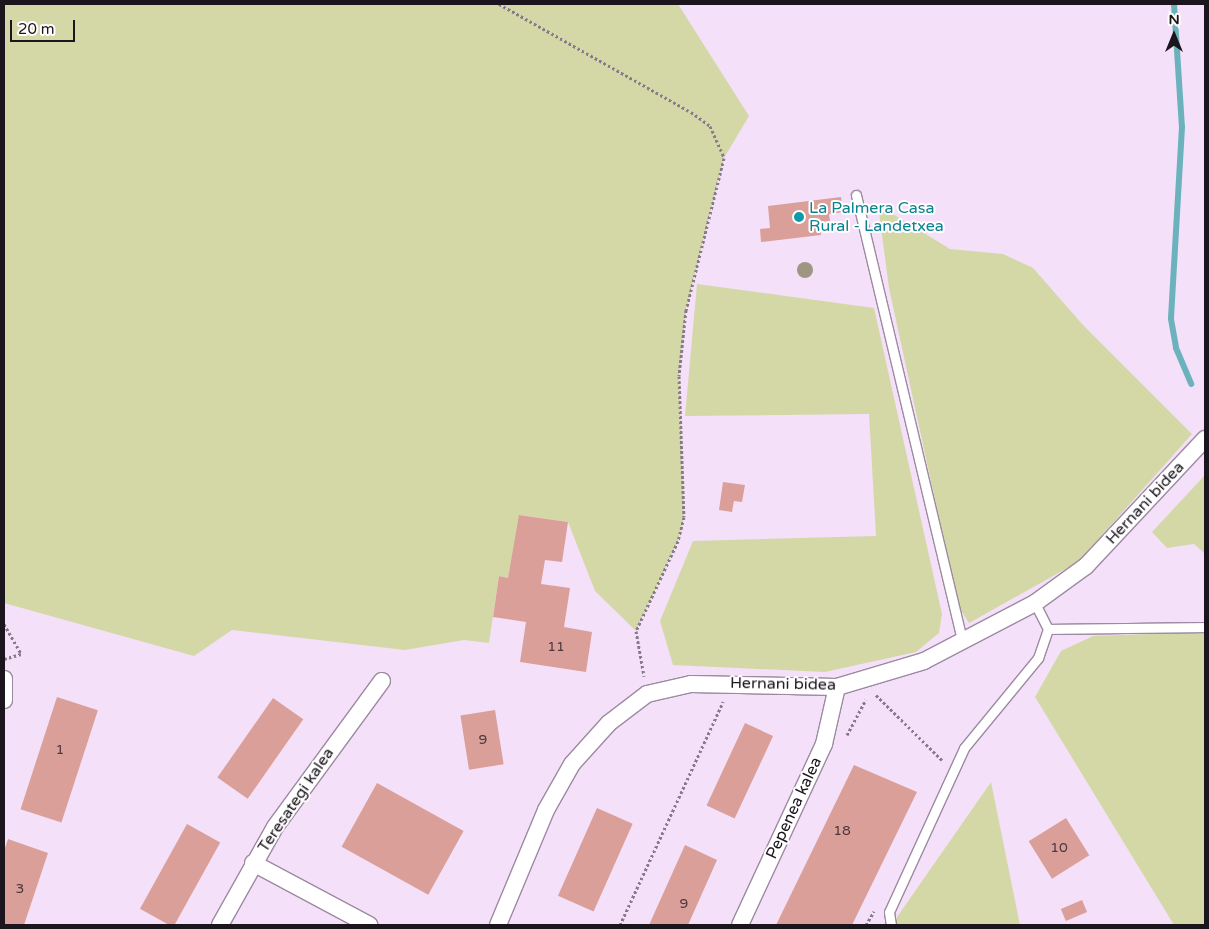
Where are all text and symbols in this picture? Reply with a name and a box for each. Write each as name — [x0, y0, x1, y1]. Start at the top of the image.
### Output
scale bar — [12, 10, 78, 42]
north arrow — [1149, 10, 1199, 60]
text: N — [1168, 11, 1180, 28]
text: 20 m — [18, 20, 55, 38]
place label: La Palmera Casa Rural - Landetxea — [809, 198, 944, 236]
marker: La Palmera Casa Rural - Landetxea — [793, 211, 805, 223]
street label: Hernani bidea — [1102, 458, 1188, 548]
house number: 11 — [547, 639, 565, 655]
street label: Hernani bidea — [730, 673, 836, 695]
house number: 9 — [479, 732, 487, 748]
house number: 1 — [56, 742, 64, 758]
street label: Teresategi kalea — [254, 744, 338, 856]
street label: Pepenea kalea — [762, 754, 826, 862]
house number: 18 — [833, 823, 851, 839]
house number: 10 — [1050, 840, 1068, 856]
house number: 3 — [16, 881, 24, 897]
house number: 9 — [680, 896, 688, 912]

